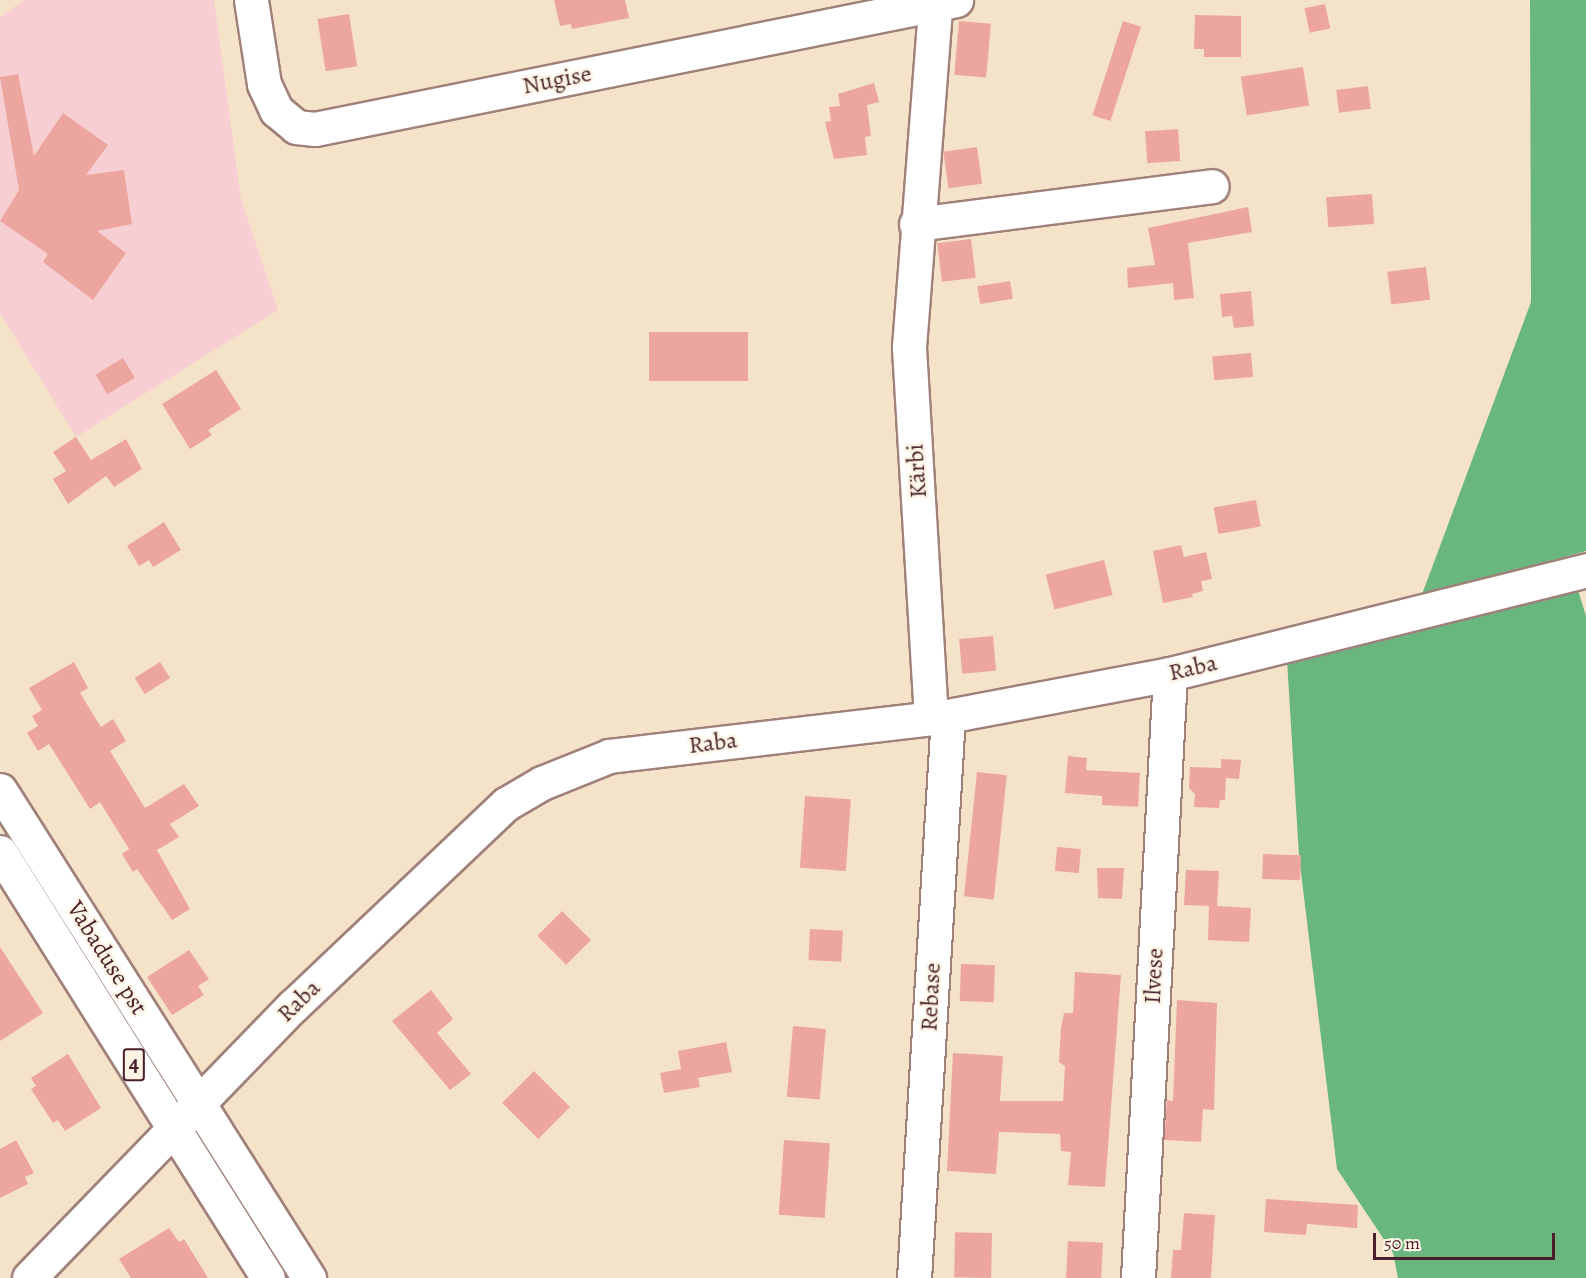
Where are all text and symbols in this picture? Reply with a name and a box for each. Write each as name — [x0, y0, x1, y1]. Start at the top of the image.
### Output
street label: Nugise — [520, 59, 594, 101]
street label: Kärbi — [901, 443, 933, 499]
street label: Raba — [1166, 648, 1220, 688]
street label: Raba — [687, 726, 739, 760]
street label: Vabaduse pst — [61, 896, 153, 1020]
street label: Ilvese — [1138, 947, 1170, 1005]
street label: Rebase — [915, 962, 947, 1032]
street label: Raba — [271, 974, 327, 1028]
road number: 4 — [122, 1046, 146, 1084]
scale bar — [1376, 1221, 1558, 1259]
text: 50 m — [1384, 1231, 1420, 1255]

